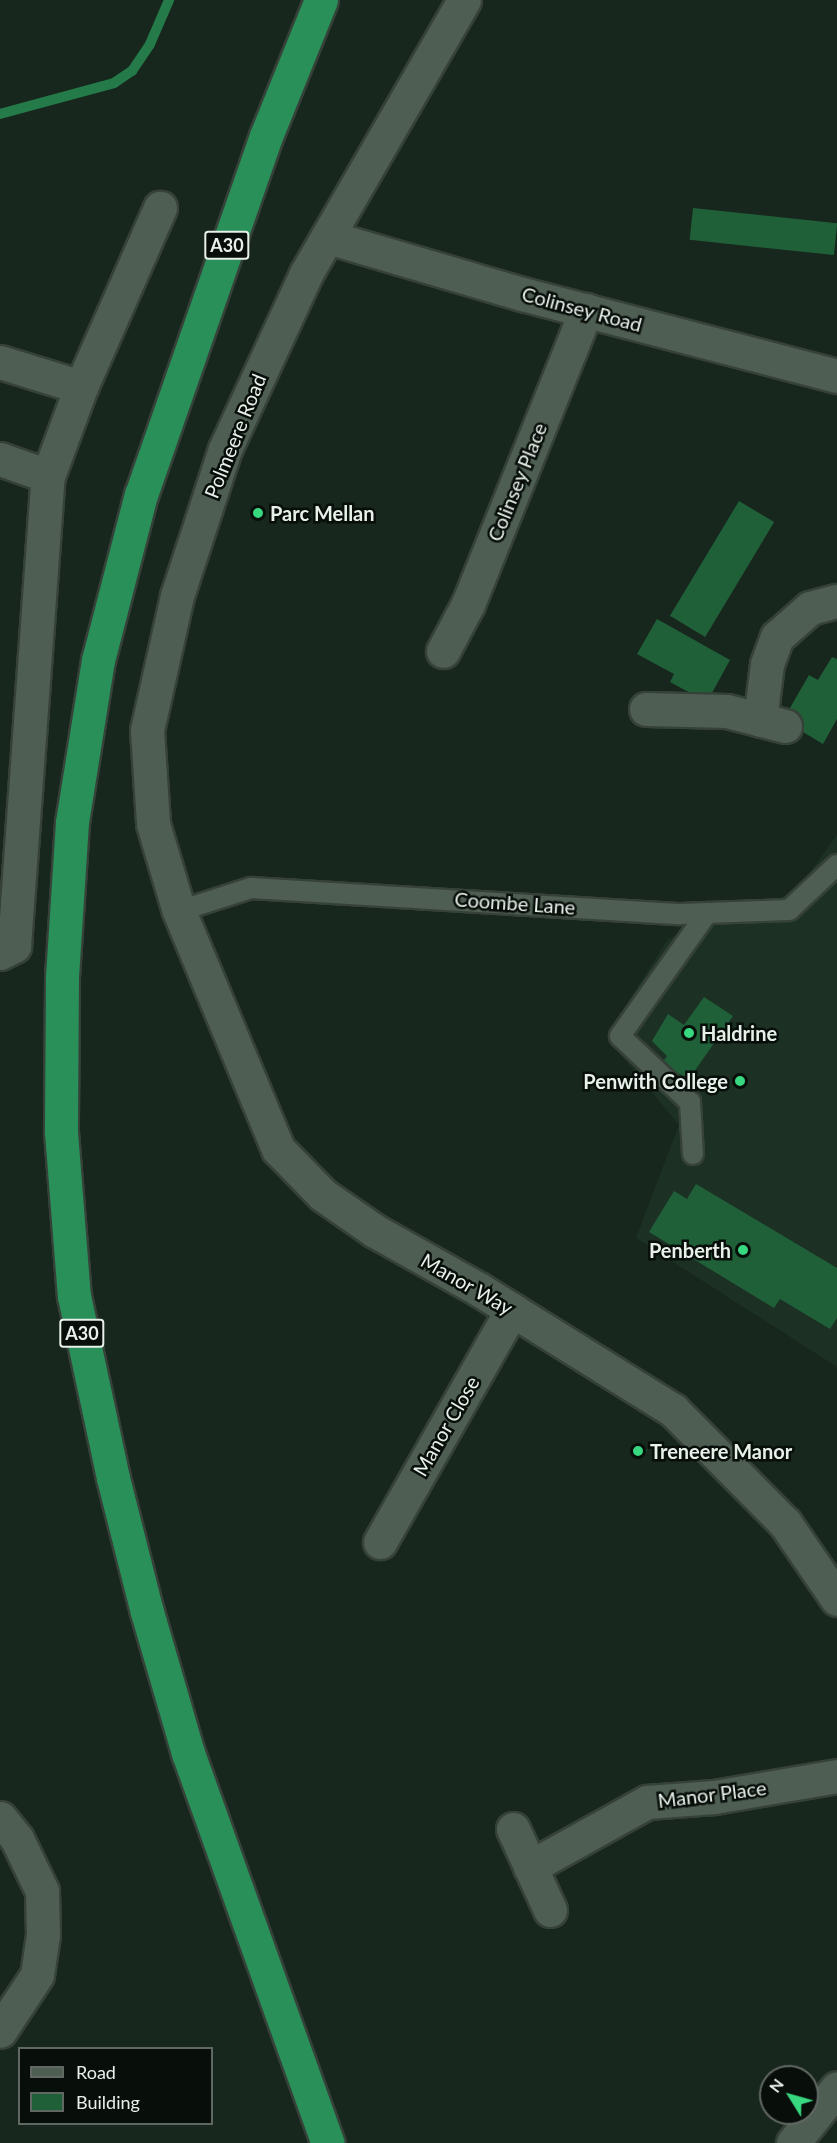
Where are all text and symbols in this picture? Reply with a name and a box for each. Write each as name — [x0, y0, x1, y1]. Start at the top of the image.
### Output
road number: A30 — [203, 230, 251, 260]
street label: Colinsey Road — [519, 281, 645, 337]
street label: Polmeere Road — [199, 370, 271, 502]
street label: Colinsey Place — [482, 419, 552, 545]
place label: Parc Mellan — [270, 501, 375, 525]
marker: Parc Mellan — [251, 506, 265, 520]
street label: Coombe Lane — [454, 887, 576, 919]
place label: Haldrine — [701, 1021, 777, 1045]
marker: Haldrine — [682, 1026, 696, 1040]
place label: Penwith College — [583, 1069, 728, 1093]
marker: Penwith College — [733, 1074, 747, 1088]
place label: Penberth — [649, 1238, 731, 1262]
marker: Penberth — [736, 1243, 750, 1257]
street label: Manor Way — [417, 1248, 517, 1320]
road number: A30 — [58, 1318, 106, 1348]
street label: Manor Close — [408, 1372, 484, 1480]
place label: Treneere Manor — [650, 1439, 792, 1463]
marker: Treneere Manor — [631, 1444, 645, 1458]
street label: Manor Place — [656, 1775, 768, 1813]
legend — [18, 2047, 213, 2125]
text: Road — [76, 2061, 116, 2083]
north arrow — [759, 2065, 819, 2125]
text: N — [765, 2074, 787, 2096]
text: Building — [76, 2091, 140, 2113]

